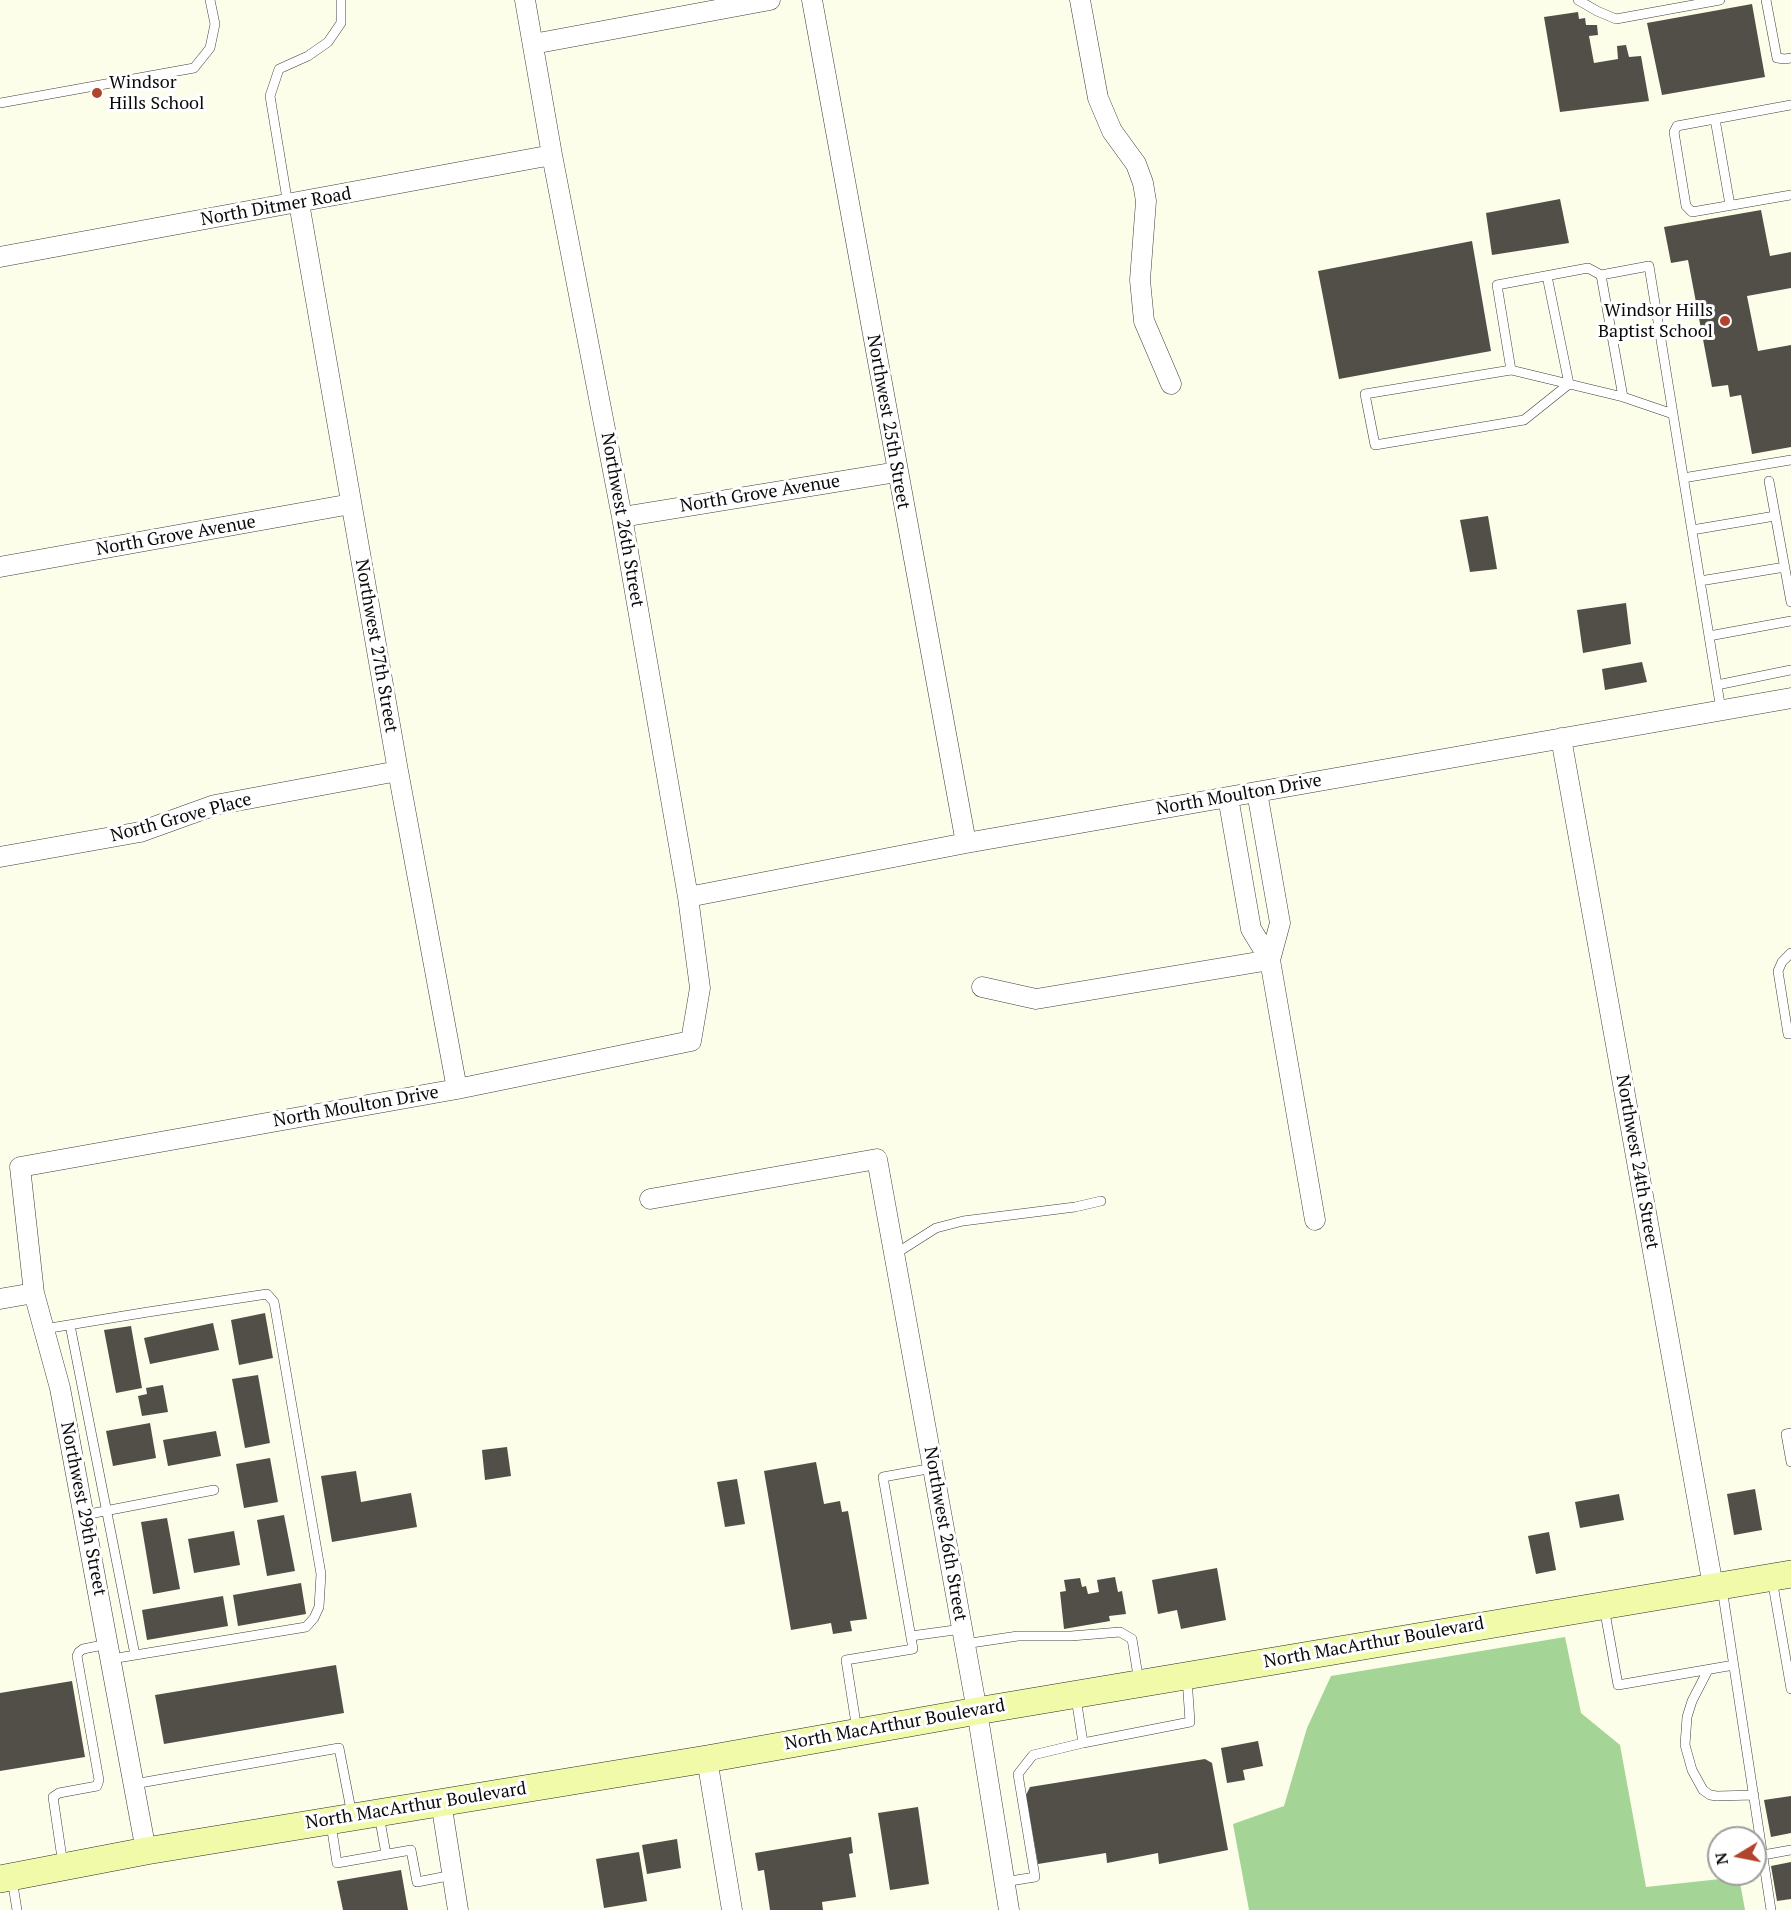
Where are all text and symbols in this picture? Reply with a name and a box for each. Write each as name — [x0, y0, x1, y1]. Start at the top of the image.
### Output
place label: Windsor Hills School — [109, 72, 204, 115]
marker: Windsor Hills School — [90, 86, 104, 100]
street label: North Ditmer Road — [199, 183, 353, 231]
place label: Windsor Hills Baptist School — [1598, 300, 1713, 342]
marker: Windsor Hills Baptist School — [1718, 314, 1732, 328]
street label: Northwest 25th Street — [862, 333, 914, 511]
street label: Northwest 26th Street — [596, 431, 648, 609]
street label: North Grove Avenue — [678, 471, 842, 517]
street label: North Grove Avenue — [94, 511, 258, 561]
street label: Northwest 27th Street — [350, 557, 402, 735]
street label: North Moulton Drive — [1155, 770, 1323, 820]
street label: North Grove Place — [108, 789, 254, 847]
street label: Northwest 24th Street — [1611, 1073, 1663, 1251]
street label: North Moulton Drive — [272, 1082, 440, 1132]
street label: Northwest 29th Street — [56, 1420, 110, 1598]
street label: Northwest 26th Street — [919, 1445, 971, 1623]
street label: North MacArthur Boulevard — [1262, 1613, 1486, 1673]
street label: North MacArthur Boulevard — [783, 1695, 1007, 1755]
street label: North MacArthur Boulevard — [304, 1778, 528, 1834]
north arrow — [1707, 1826, 1767, 1886]
text: N — [1709, 1851, 1733, 1867]

